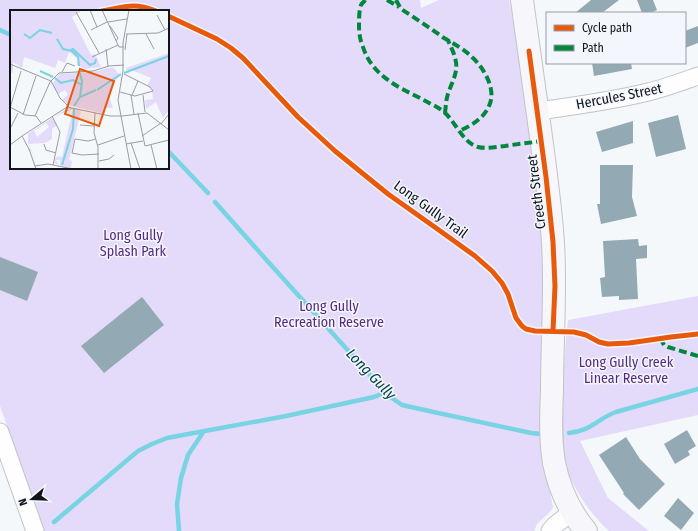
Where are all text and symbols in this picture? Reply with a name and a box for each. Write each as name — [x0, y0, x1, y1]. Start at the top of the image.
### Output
inset map — [10, 10, 169, 169]
legend — [546, 12, 686, 64]
text: Cycle path — [582, 21, 632, 35]
text: Path — [582, 41, 604, 55]
street label: Hercules Street — [575, 80, 664, 113]
street label: Creeth Street — [523, 153, 549, 230]
street label: Long Gully Trail — [390, 177, 471, 242]
park label: Long Gully Splash Park — [100, 227, 167, 260]
park label: Long Gully Recreation Reserve — [274, 298, 384, 331]
water label: Long Gully — [342, 345, 401, 404]
park label: Long Gully Creek Linear Reserve — [579, 354, 674, 387]
north arrow — [12, 479, 52, 519]
text: N — [16, 497, 30, 507]

